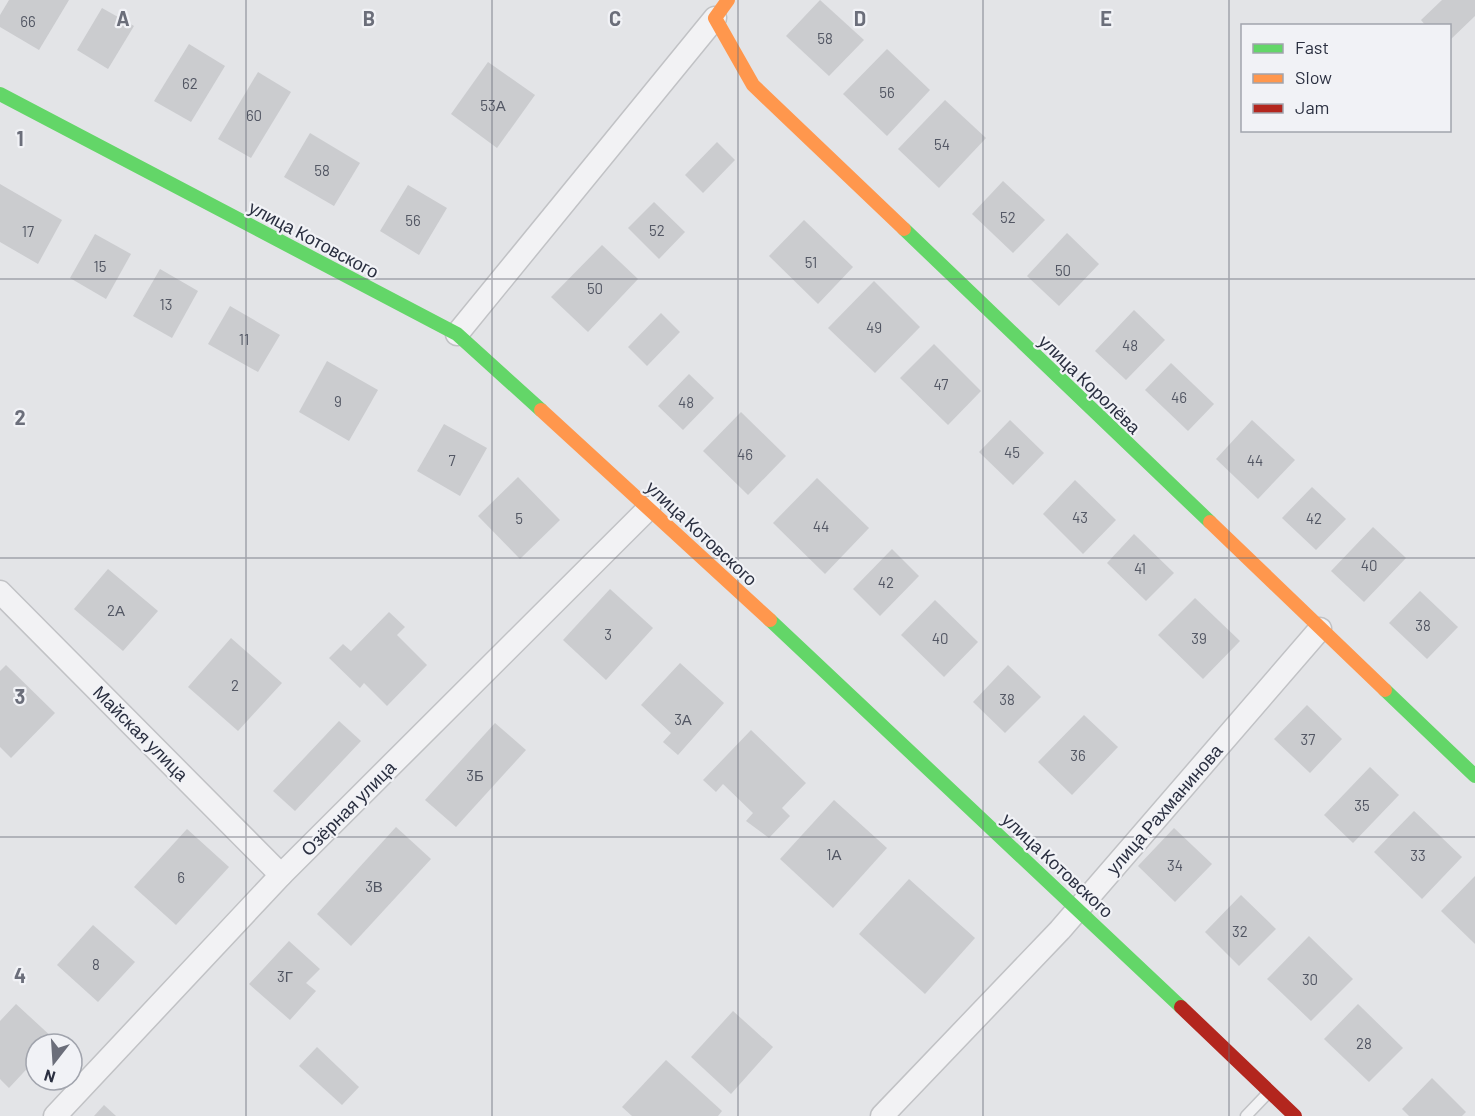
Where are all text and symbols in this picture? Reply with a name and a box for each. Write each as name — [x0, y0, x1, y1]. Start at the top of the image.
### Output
text: A — [116, 6, 130, 30]
text: B — [363, 6, 375, 30]
text: C — [609, 6, 621, 30]
text: D — [854, 6, 866, 30]
text: E — [1100, 6, 1112, 30]
house number: 66 — [20, 12, 36, 30]
legend — [1241, 24, 1451, 132]
house number: 58 — [817, 29, 833, 47]
text: Fast — [1295, 36, 1329, 58]
text: Slow — [1295, 66, 1332, 88]
house number: 62 — [182, 74, 198, 92]
house number: 56 — [879, 83, 895, 101]
house number: 53А — [480, 96, 506, 114]
text: Jam — [1295, 96, 1329, 118]
house number: 60 — [246, 106, 262, 124]
text: 1 — [16, 126, 24, 150]
house number: 54 — [934, 135, 950, 153]
house number: 58 — [314, 161, 330, 179]
street label: улица Котовского — [245, 196, 383, 282]
house number: 52 — [1000, 208, 1016, 226]
house number: 56 — [405, 211, 421, 229]
house number: 52 — [649, 221, 665, 239]
house number: 17 — [22, 222, 34, 240]
house number: 51 — [805, 253, 817, 271]
house number: 15 — [94, 257, 106, 275]
house number: 50 — [1055, 261, 1071, 279]
house number: 50 — [587, 279, 603, 297]
house number: 13 — [160, 295, 172, 313]
house number: 49 — [866, 318, 882, 336]
house number: 11 — [239, 330, 249, 348]
street label: улица Королёва — [1034, 330, 1146, 439]
house number: 48 — [1122, 336, 1138, 354]
house number: 47 — [934, 375, 948, 393]
house number: 46 — [1171, 388, 1187, 406]
house number: 9 — [334, 392, 342, 410]
house number: 48 — [678, 393, 694, 411]
text: 2 — [14, 405, 26, 429]
house number: 45 — [1004, 443, 1020, 461]
house number: 46 — [737, 445, 753, 463]
house number: 7 — [448, 451, 456, 469]
house number: 44 — [1247, 451, 1263, 469]
street label: улица Котовского — [642, 476, 762, 590]
house number: 43 — [1072, 508, 1088, 526]
house number: 5 — [515, 509, 523, 527]
house number: 42 — [1306, 509, 1322, 527]
house number: 44 — [813, 517, 829, 535]
house number: 40 — [1361, 556, 1377, 574]
house number: 41 — [1134, 559, 1146, 577]
house number: 42 — [878, 573, 894, 591]
house number: 2А — [107, 601, 125, 619]
house number: 38 — [1415, 616, 1431, 634]
house number: 3 — [604, 625, 612, 643]
house number: 40 — [932, 629, 948, 647]
house number: 39 — [1191, 629, 1207, 647]
house number: 2 — [231, 676, 239, 694]
street label: Майская улица — [89, 681, 194, 786]
text: 3 — [15, 684, 25, 708]
house number: 38 — [999, 690, 1015, 708]
house number: 3А — [674, 710, 692, 728]
house number: 37 — [1301, 730, 1315, 748]
street label: улица Рахманинова — [1102, 739, 1227, 879]
house number: 36 — [1070, 746, 1086, 764]
street label: Озёрная улица — [296, 755, 401, 860]
house number: 3Б — [466, 766, 484, 784]
house number: 35 — [1354, 796, 1370, 814]
street label: улица Котовского — [998, 808, 1118, 922]
house number: 1А — [826, 845, 842, 863]
house number: 33 — [1410, 846, 1426, 864]
house number: 34 — [1167, 856, 1183, 874]
house number: 6 — [177, 868, 185, 886]
house number: 3В — [365, 877, 383, 895]
house number: 32 — [1232, 922, 1248, 940]
house number: 8 — [92, 955, 100, 973]
text: 4 — [14, 963, 26, 987]
house number: 3Г — [277, 967, 293, 985]
house number: 30 — [1302, 970, 1318, 988]
north arrow — [24, 1032, 84, 1092]
house number: 28 — [1356, 1034, 1372, 1052]
text: N — [42, 1066, 57, 1087]

